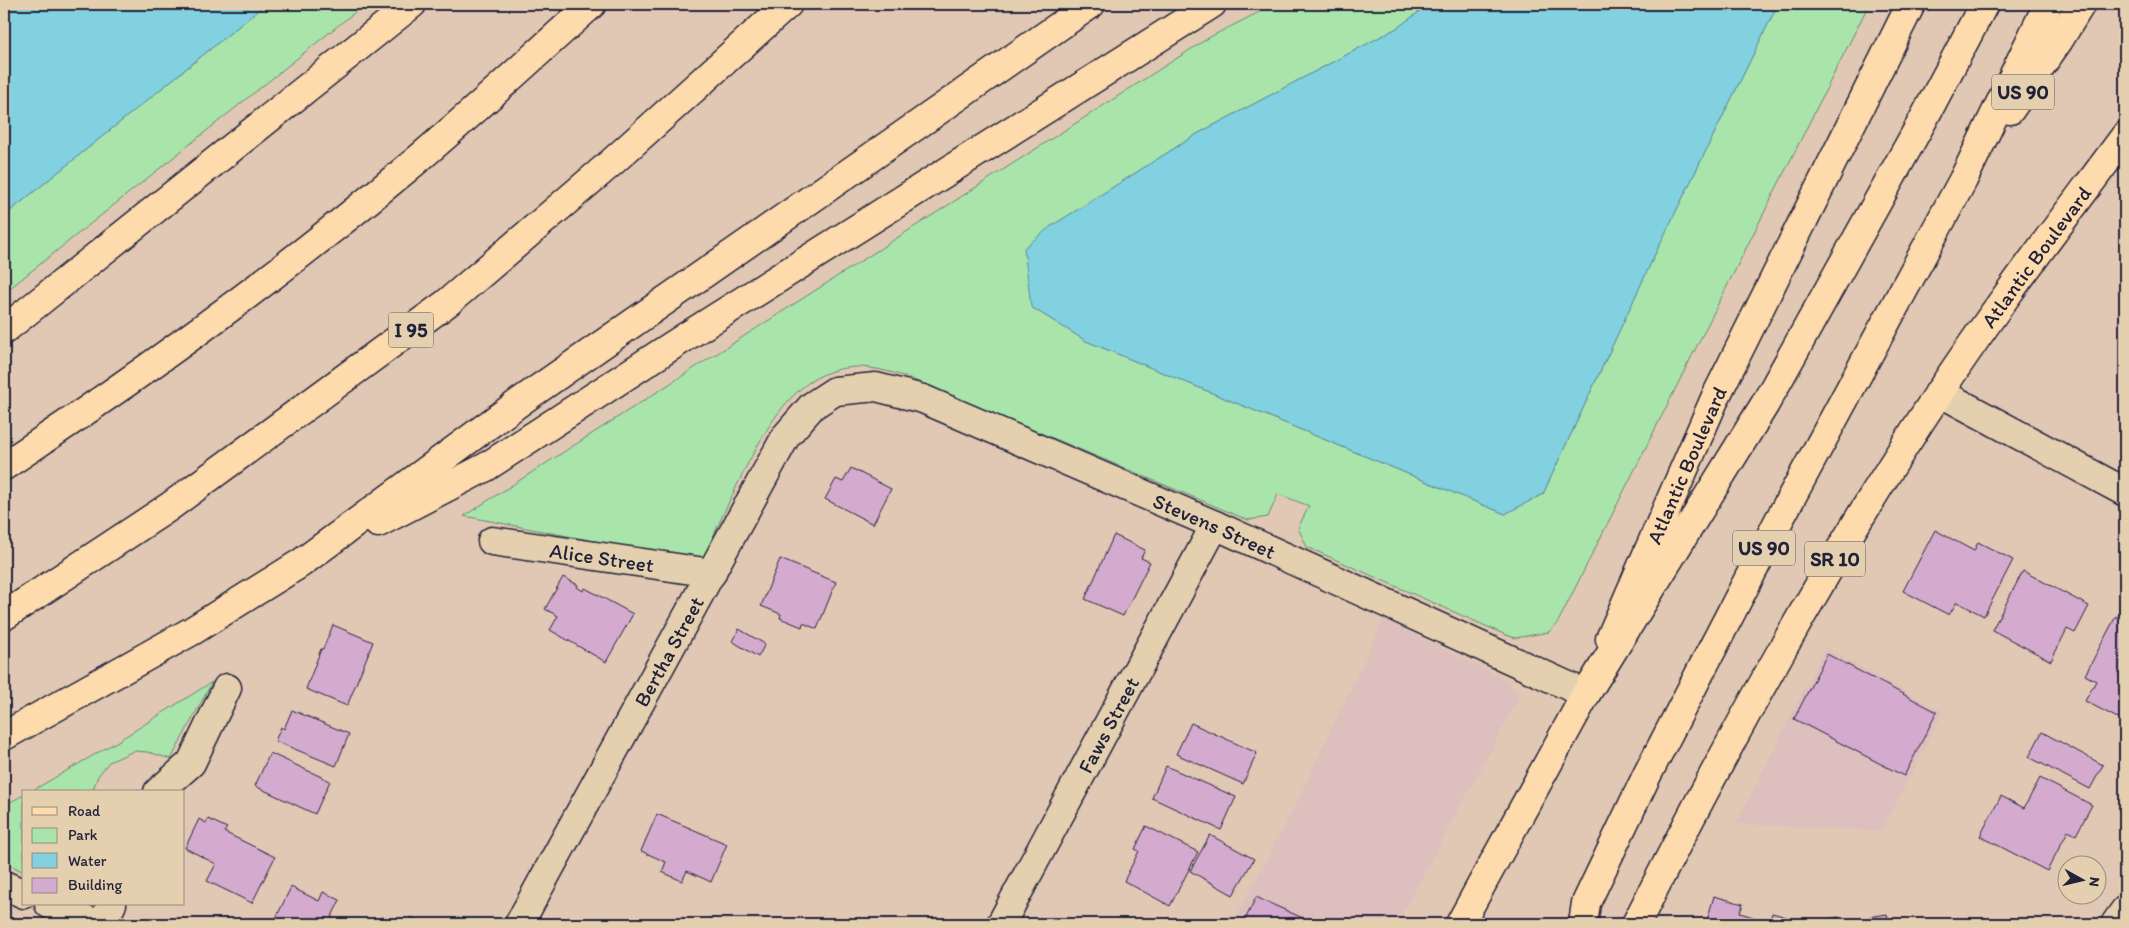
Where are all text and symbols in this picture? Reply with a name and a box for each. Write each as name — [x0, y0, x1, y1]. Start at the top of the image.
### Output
road number: US 90 — [1992, 74, 2054, 110]
street label: Atlantic Boulevard — [1975, 180, 2096, 332]
road number: I 95 — [388, 312, 434, 348]
street label: Atlantic Boulevard — [1641, 381, 1732, 548]
street label: Stevens Street — [1150, 487, 1280, 564]
road number: US 90 — [1733, 530, 1795, 566]
street label: Alice Street — [548, 537, 656, 577]
road number: SR 10 — [1805, 542, 1865, 576]
street label: Bertha Street — [628, 592, 709, 711]
street label: Faws Street — [1072, 672, 1144, 777]
legend — [22, 790, 185, 906]
text: Road — [68, 802, 101, 820]
text: Park — [68, 826, 98, 844]
text: Water — [68, 852, 107, 870]
north arrow — [2056, 856, 2106, 906]
text: Building — [68, 876, 122, 894]
text: N — [2085, 876, 2103, 888]

